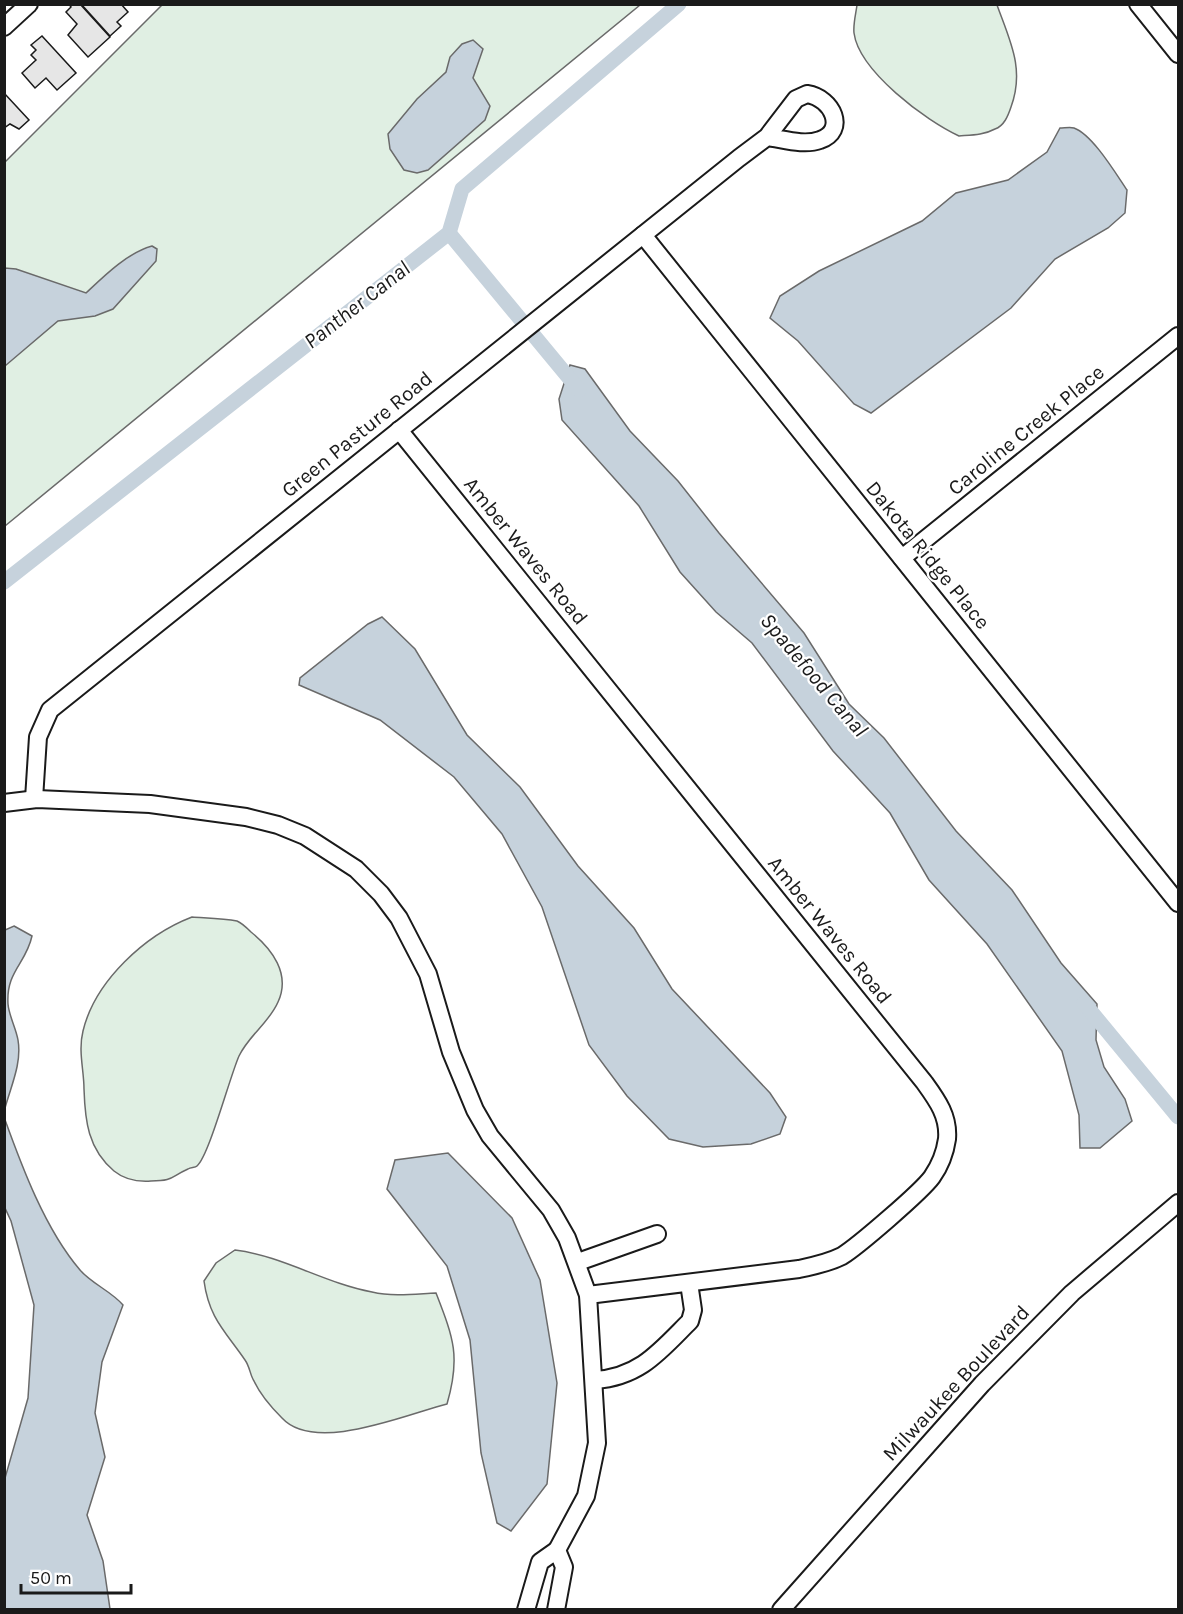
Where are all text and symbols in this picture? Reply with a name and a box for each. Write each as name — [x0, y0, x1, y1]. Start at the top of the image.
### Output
water label: Panther Canal — [299, 255, 415, 355]
street label: Caroline Creek Place — [943, 360, 1109, 500]
street label: Green Pasture Road — [277, 366, 437, 502]
street label: Amber Waves Road — [459, 472, 593, 630]
street label: Dakota Ridge Place — [861, 476, 995, 634]
water label: Spadefood Canal — [755, 608, 873, 742]
street label: Amber Waves Road — [763, 851, 897, 1009]
street label: Milwaukee Boulevard — [878, 1300, 1034, 1466]
scale bar — [21, 1557, 130, 1595]
text: 50 m — [30, 1567, 72, 1589]

